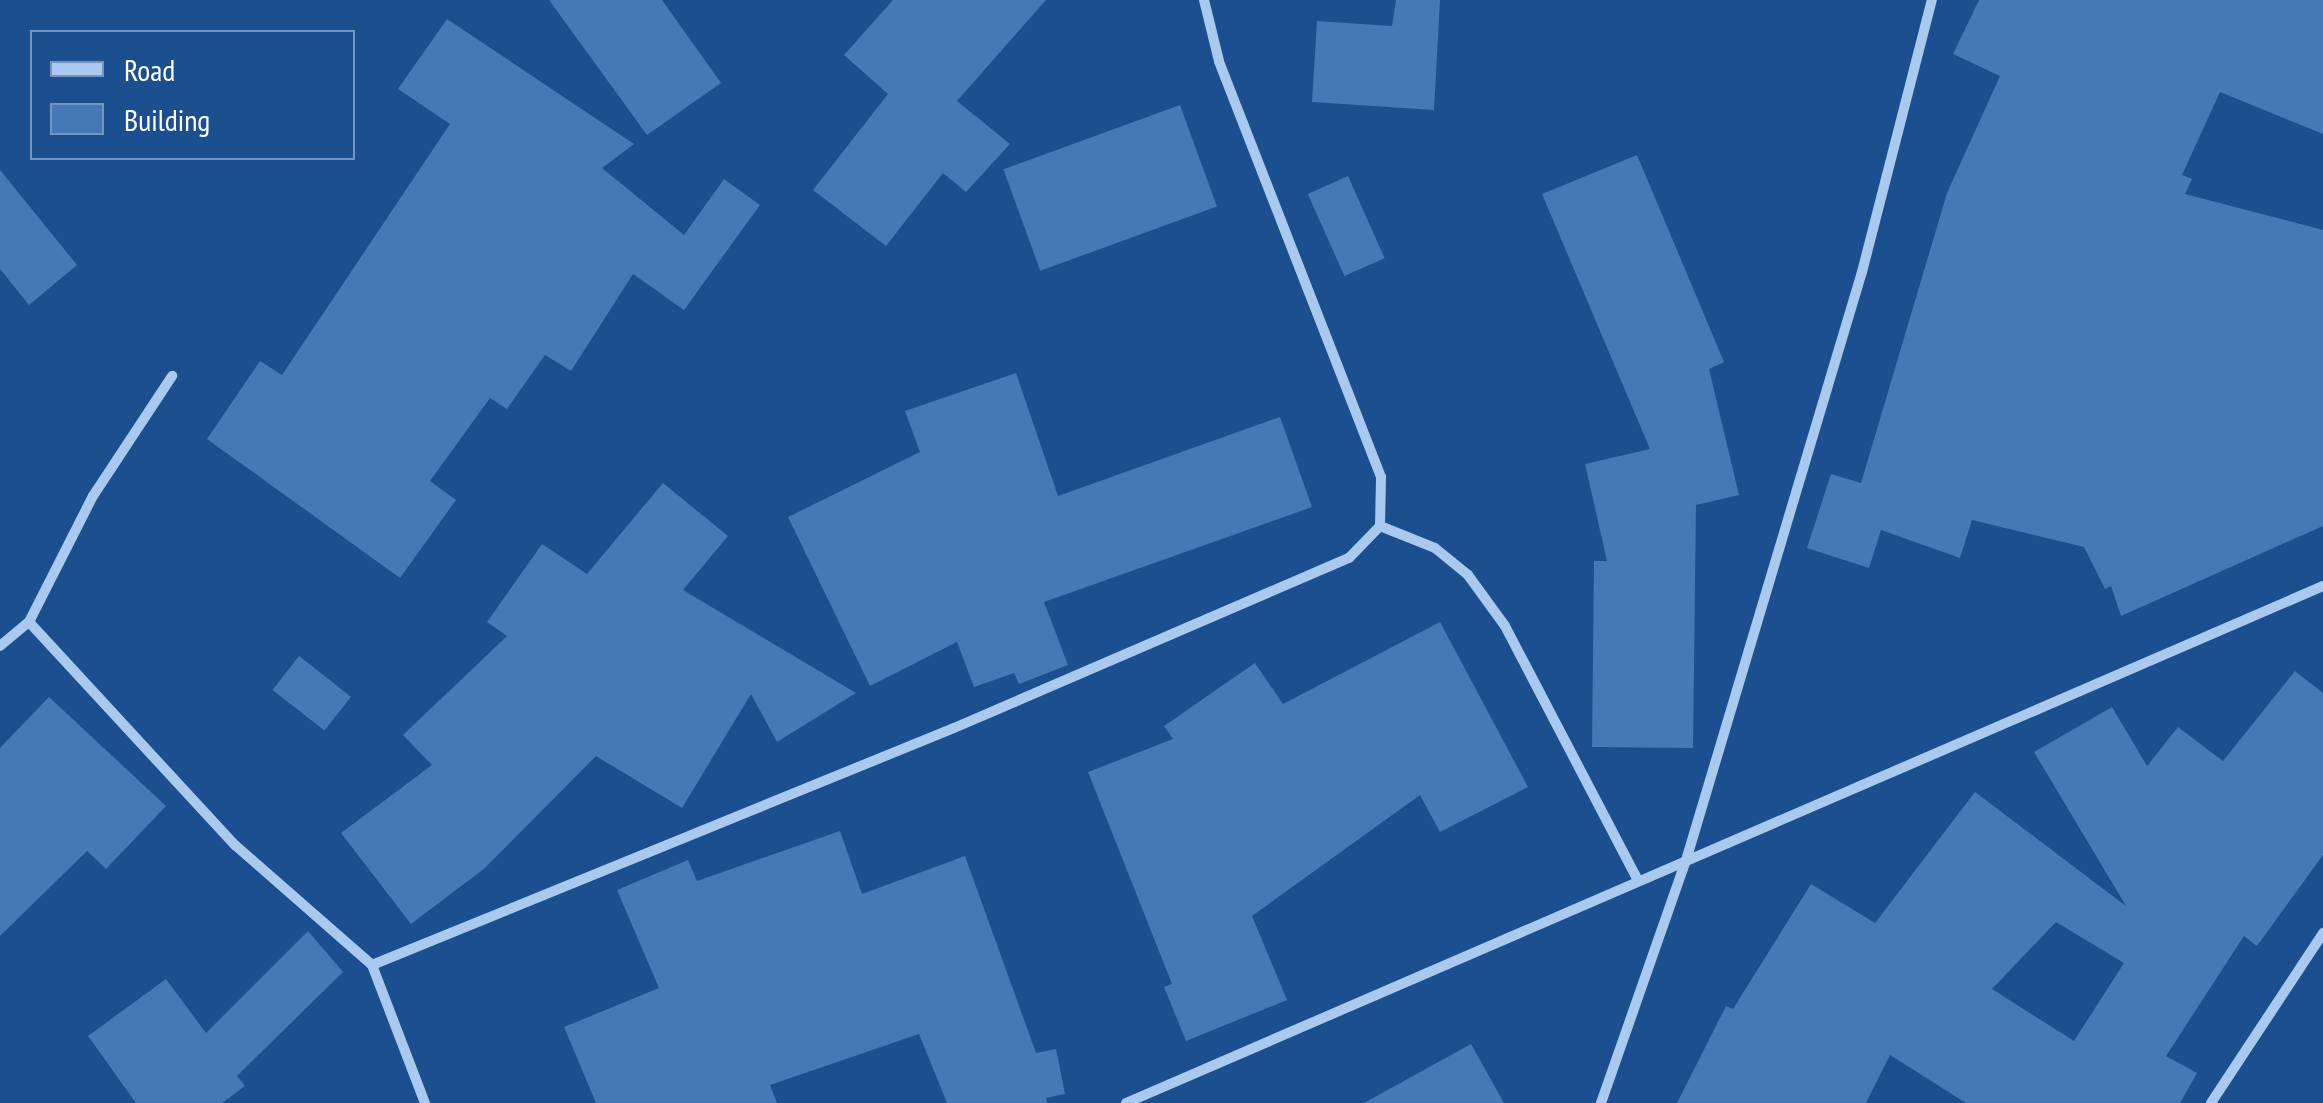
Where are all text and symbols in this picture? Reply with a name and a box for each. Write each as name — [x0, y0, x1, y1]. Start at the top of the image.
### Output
legend — [30, 30, 355, 160]
text: Road — [124, 50, 175, 89]
text: Building — [124, 100, 210, 139]

